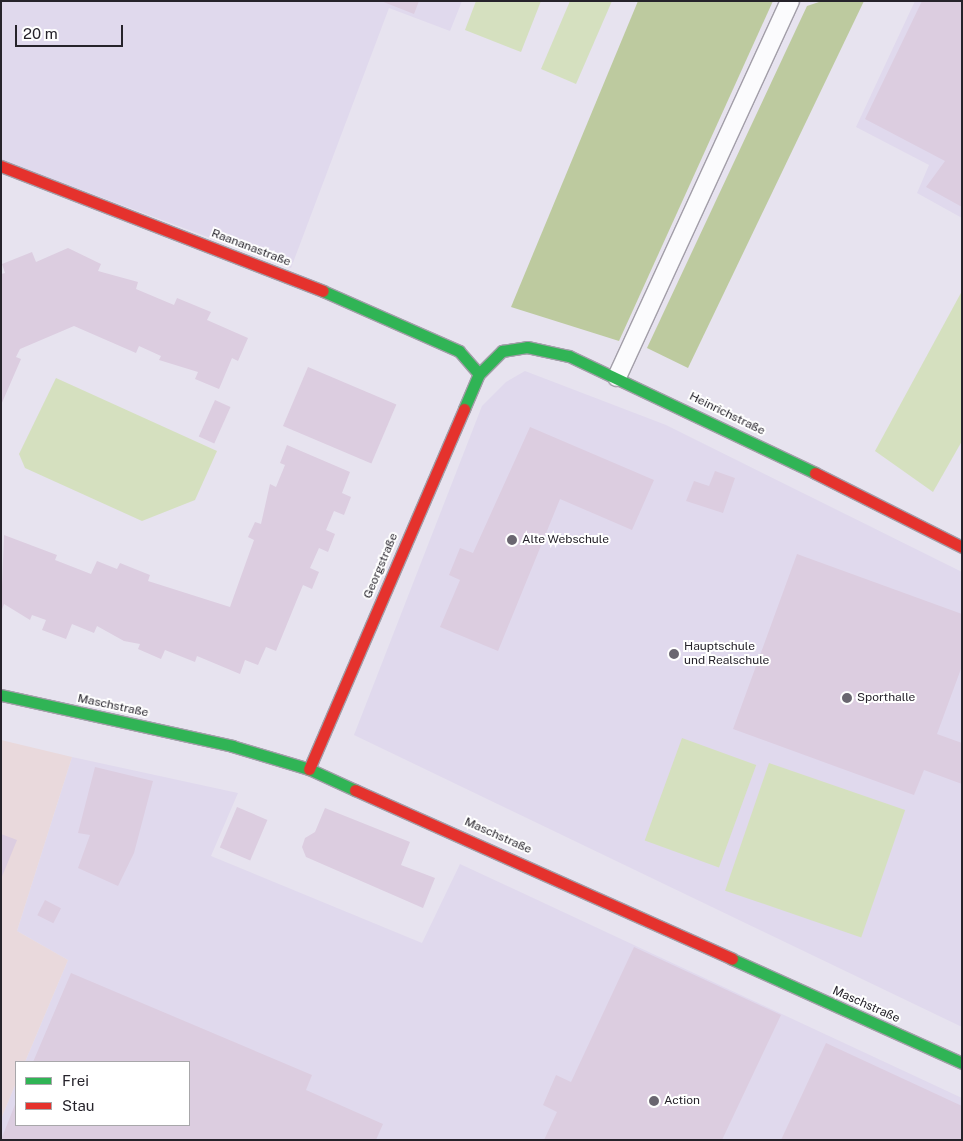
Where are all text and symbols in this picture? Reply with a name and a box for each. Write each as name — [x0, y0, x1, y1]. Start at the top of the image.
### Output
scale bar — [18, 15, 125, 47]
text: 20 m — [23, 25, 58, 42]
street label: Raananastraße — [209, 226, 293, 270]
street label: Heinrichstraße — [687, 389, 767, 439]
street label: Georgstraße — [361, 531, 401, 601]
place label: Alte Webschule — [522, 533, 609, 547]
marker: Alte Webschule — [506, 534, 518, 546]
place label: Hauptschule und Realschule — [684, 640, 769, 668]
marker: Hauptschule und Realschule — [668, 648, 680, 660]
street label: Maschstraße — [76, 691, 150, 721]
place label: Sporthalle — [857, 691, 915, 705]
marker: Sporthalle — [841, 692, 853, 704]
street label: Maschstraße — [462, 815, 534, 857]
street label: Maschstraße — [830, 984, 902, 1026]
legend — [15, 1061, 190, 1126]
text: Frei — [62, 1072, 89, 1089]
place label: Action — [664, 1094, 700, 1108]
marker: Action — [648, 1095, 660, 1107]
text: Stau — [62, 1097, 95, 1114]

